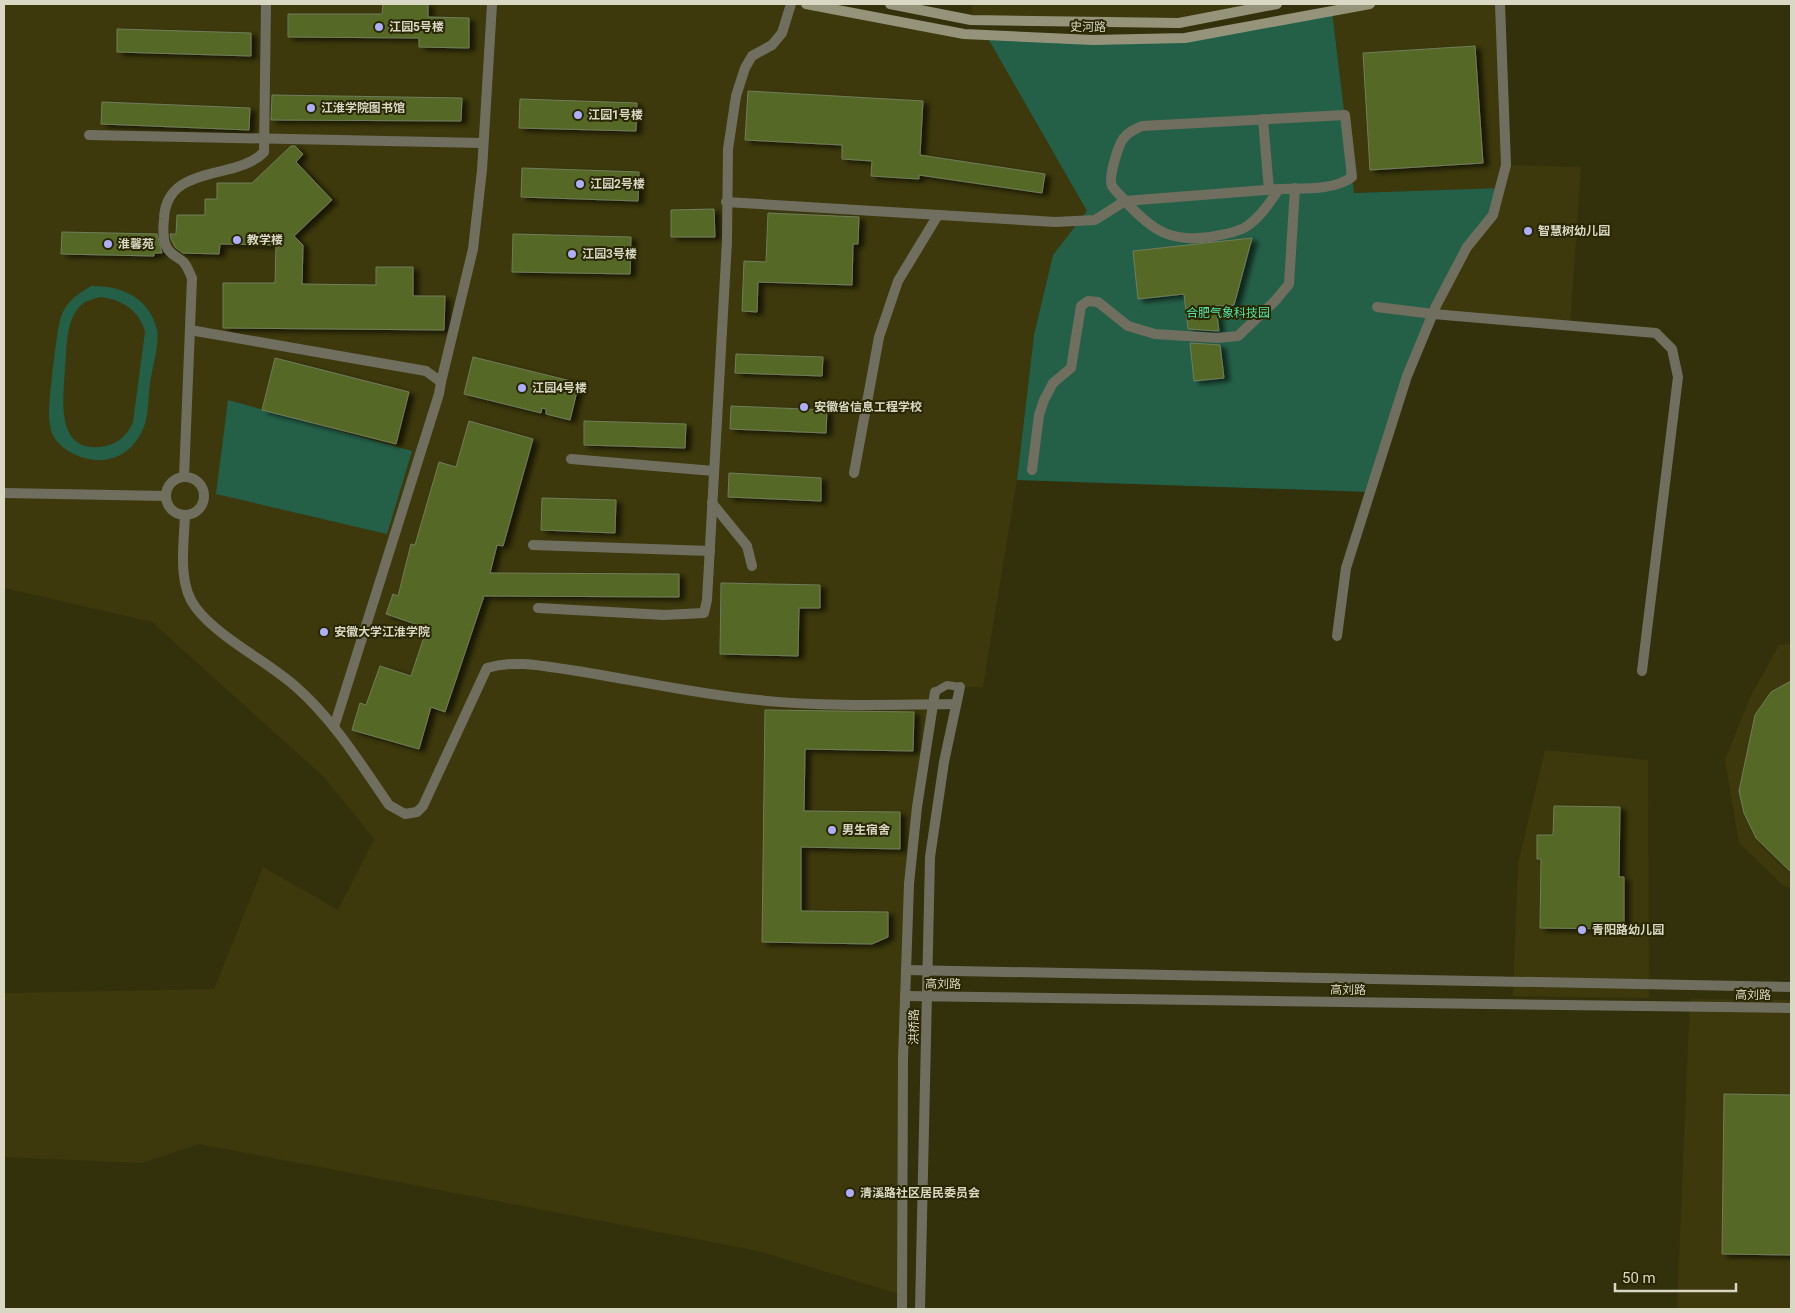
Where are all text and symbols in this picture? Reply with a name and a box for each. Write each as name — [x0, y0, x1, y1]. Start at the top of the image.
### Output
place label: 江园5号楼 — [389, 20, 444, 34]
street label: 史河路 — [1070, 20, 1106, 34]
marker: 江园5号楼 — [373, 21, 385, 33]
place label: 江淮学院图书馆 — [321, 101, 405, 115]
marker: 江淮学院图书馆 — [305, 102, 317, 114]
place label: 江园1号楼 — [588, 108, 643, 122]
marker: 江园1号楼 — [572, 109, 584, 121]
place label: 江园2号楼 — [590, 177, 645, 191]
marker: 江园2号楼 — [574, 178, 586, 190]
place label: 智慧树幼儿园 — [1538, 224, 1610, 238]
marker: 智慧树幼儿园 — [1522, 225, 1534, 237]
place label: 教学楼 — [247, 233, 283, 247]
marker: 教学楼 — [231, 234, 243, 246]
place label: 淮馨苑 — [118, 237, 154, 251]
marker: 淮馨苑 — [102, 238, 114, 250]
place label: 江园3号楼 — [582, 247, 637, 261]
marker: 江园3号楼 — [566, 248, 578, 260]
park label: 合肥气象科技园 — [1186, 306, 1270, 320]
place label: 江园4号楼 — [532, 381, 587, 395]
marker: 江园4号楼 — [516, 382, 528, 394]
place label: 安徽省信息工程学校 — [814, 400, 922, 414]
marker: 安徽省信息工程学校 — [798, 401, 810, 413]
place label: 安徽大学江淮学院 — [334, 625, 430, 639]
marker: 安徽大学江淮学院 — [318, 626, 330, 638]
place label: 男生宿舍 — [842, 823, 890, 837]
marker: 男生宿舍 — [826, 824, 838, 836]
place label: 青阳路幼儿园 — [1592, 923, 1664, 937]
marker: 青阳路幼儿园 — [1576, 924, 1588, 936]
street label: 高刘路 — [925, 977, 961, 991]
street label: 高刘路 — [1330, 983, 1366, 997]
street label: 高刘路 — [1735, 988, 1771, 1002]
street label: 洪桥路 — [907, 1009, 921, 1045]
place label: 清溪路社区居民委员会 — [860, 1186, 980, 1200]
marker: 清溪路社区居民委员会 — [844, 1187, 856, 1199]
scale bar — [1615, 1260, 1736, 1292]
text: 50 m — [1622, 1269, 1656, 1287]

